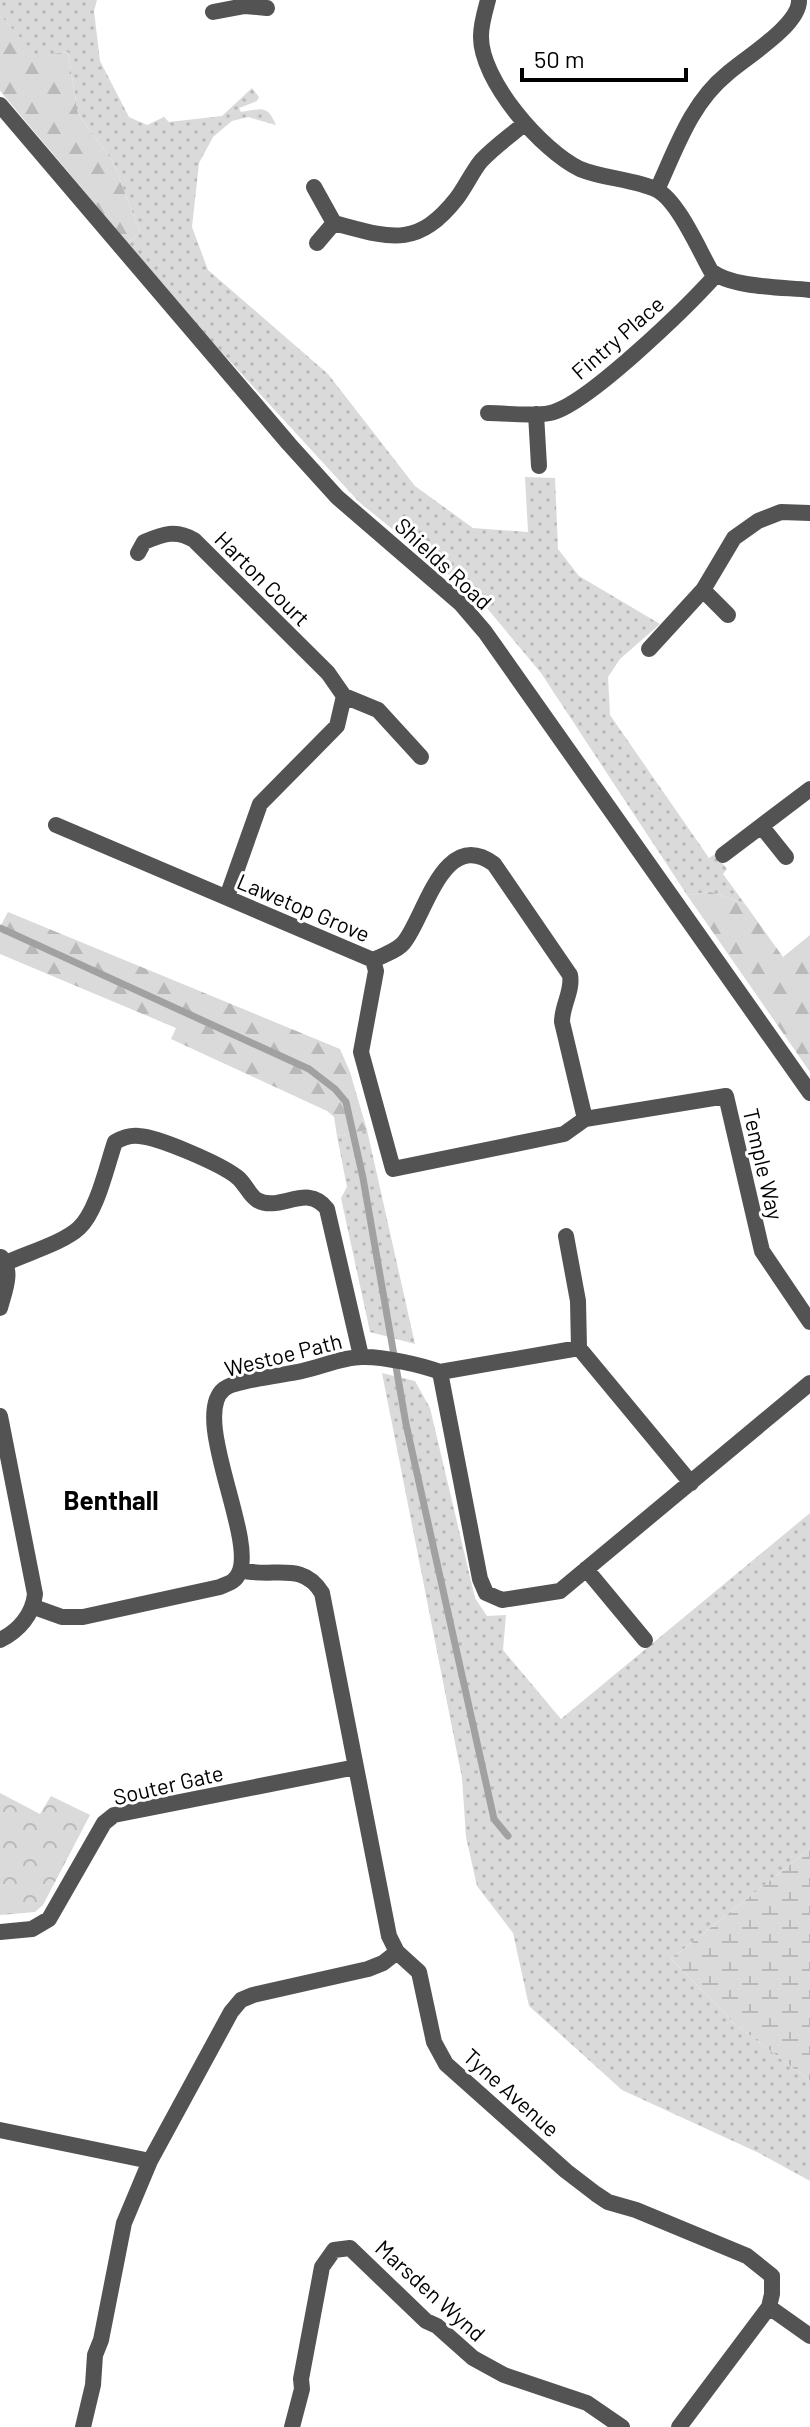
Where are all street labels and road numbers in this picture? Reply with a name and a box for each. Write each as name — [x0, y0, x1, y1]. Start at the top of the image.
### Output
street label: Fintry Place — [566, 290, 668, 384]
street label: Shields Road — [390, 512, 498, 614]
street label: Harton Court — [210, 525, 316, 631]
street label: Lawetop Grove — [234, 867, 374, 947]
street label: Temple Way — [739, 1106, 789, 1222]
street label: Westoe Path — [222, 1327, 344, 1381]
street label: Souter Gate — [110, 1759, 226, 1809]
street label: Tyne Avenue — [459, 2042, 565, 2142]
street label: Marsden Wynd — [371, 2234, 491, 2346]

